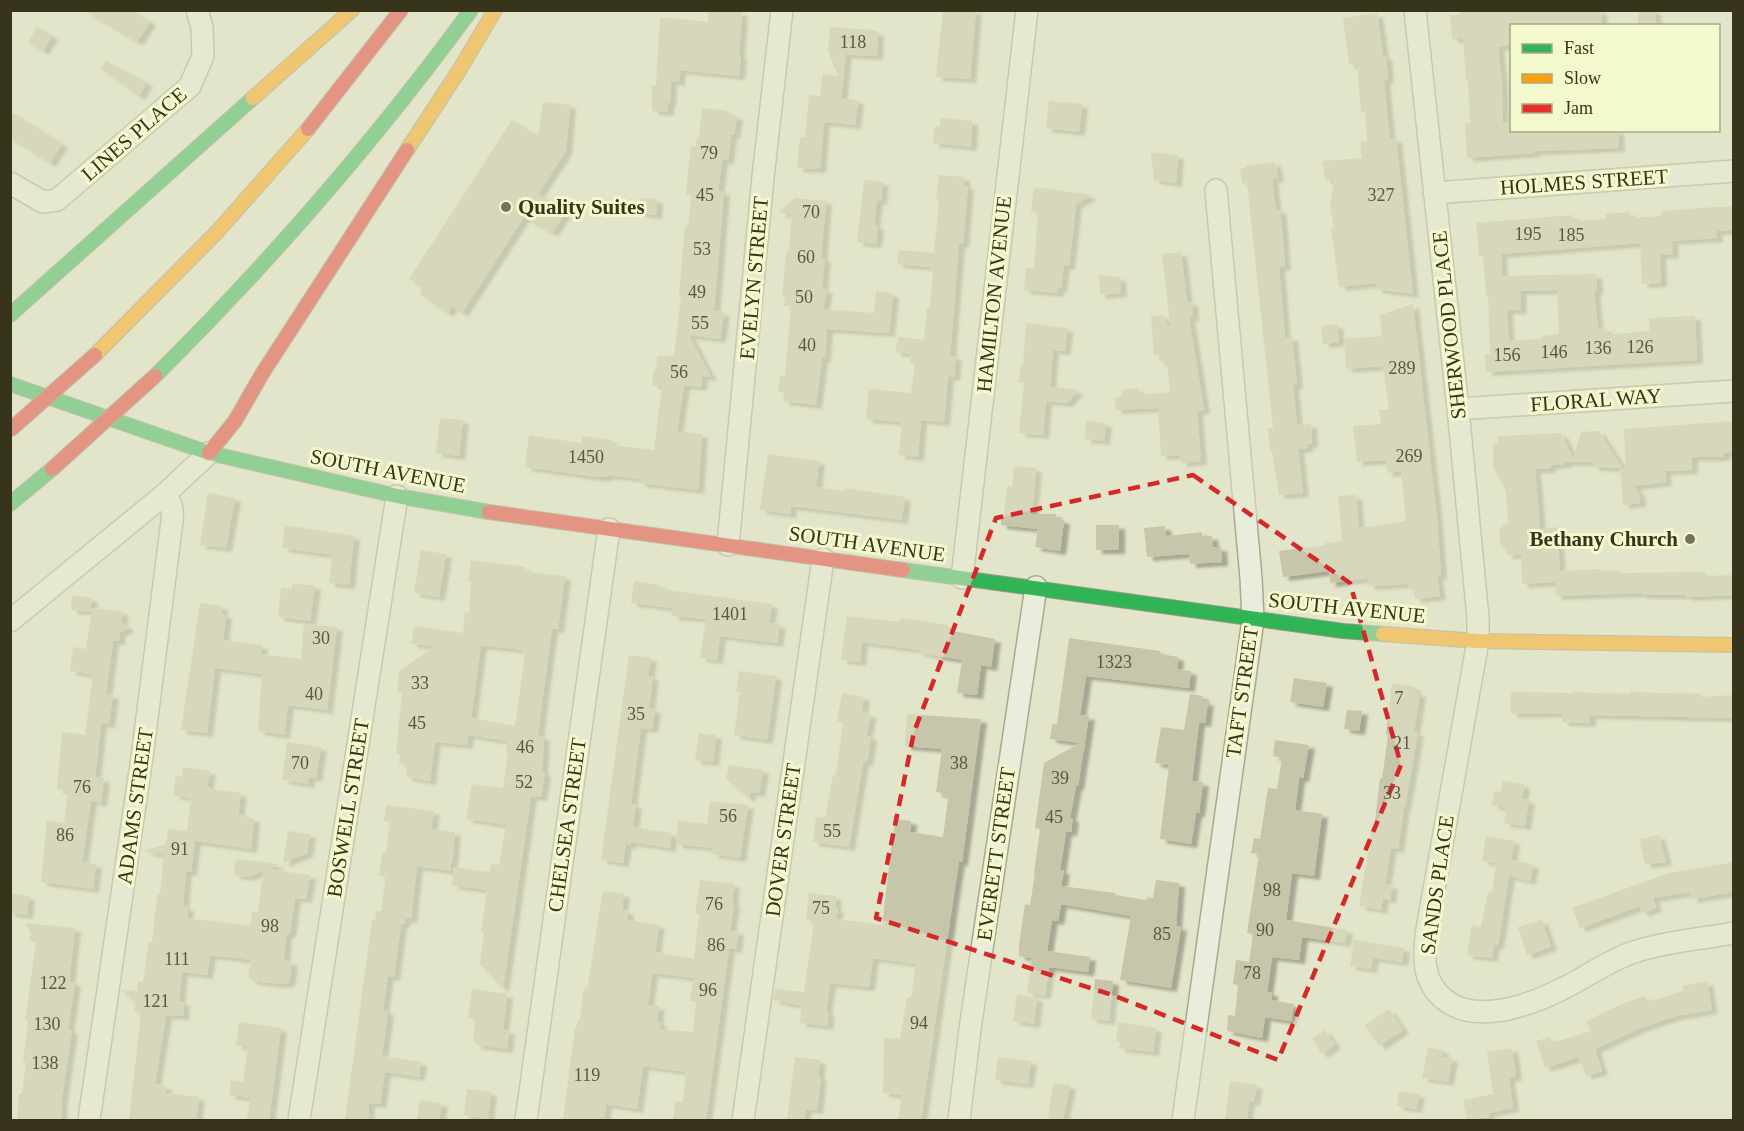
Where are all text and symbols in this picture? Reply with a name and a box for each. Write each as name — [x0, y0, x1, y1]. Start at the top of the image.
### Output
legend — [1510, 24, 1720, 132]
house number: 118 — [840, 32, 866, 52]
text: Fast — [1564, 38, 1594, 58]
text: Slow — [1564, 68, 1601, 88]
street label: LINES PLACE — [77, 82, 191, 186]
text: Jam — [1564, 98, 1593, 118]
house number: 79 — [700, 143, 718, 163]
street label: HOLMES STREET — [1499, 164, 1669, 200]
house number: 45 — [696, 185, 714, 205]
house number: 327 — [1368, 185, 1395, 205]
place label: Quality Suites — [518, 195, 645, 219]
street label: EVELYN STREET — [735, 195, 773, 361]
street label: HAMILTON AVENUE — [972, 195, 1016, 393]
marker: Quality Suites — [499, 200, 513, 214]
house number: 70 — [802, 202, 820, 222]
house number: 195 — [1515, 224, 1542, 244]
house number: 185 — [1558, 225, 1585, 245]
street label: SHERWOOD PLACE — [1427, 229, 1471, 421]
house number: 53 — [693, 239, 711, 259]
house number: 60 — [797, 247, 815, 267]
house number: 49 — [688, 282, 706, 302]
house number: 50 — [795, 287, 813, 307]
house number: 55 — [691, 313, 709, 333]
house number: 40 — [798, 335, 816, 355]
house number: 126 — [1627, 337, 1654, 357]
house number: 136 — [1585, 338, 1612, 358]
house number: 146 — [1541, 342, 1568, 362]
house number: 156 — [1494, 345, 1521, 365]
house number: 289 — [1389, 358, 1416, 378]
house number: 56 — [670, 362, 688, 382]
street label: FLORAL WAY — [1529, 383, 1663, 417]
street label: SOUTH AVENUE — [308, 444, 468, 498]
house number: 269 — [1396, 446, 1423, 466]
house number: 1450 — [568, 447, 604, 467]
street label: SOUTH AVENUE — [787, 521, 947, 567]
place label: Bethany Church — [1530, 527, 1678, 551]
marker: Bethany Church — [1683, 532, 1697, 546]
street label: SOUTH AVENUE — [1267, 588, 1427, 628]
house number: 1401 — [712, 604, 748, 624]
street label: TAFT STREET — [1221, 624, 1263, 759]
house number: 30 — [312, 628, 330, 648]
house number: 1323 — [1096, 652, 1132, 672]
house number: 33 — [411, 673, 429, 693]
house number: 40 — [305, 684, 323, 704]
house number: 7 — [1395, 688, 1404, 708]
house number: 35 — [627, 704, 645, 724]
house number: 45 — [408, 713, 426, 733]
street label: BOSWELL STREET — [322, 717, 374, 899]
street label: ADAMS STREET — [112, 726, 158, 886]
house number: 21 — [1393, 733, 1411, 753]
street label: CHELSEA STREET — [543, 736, 591, 914]
house number: 46 — [516, 737, 534, 757]
house number: 70 — [291, 753, 309, 773]
house number: 38 — [950, 753, 968, 773]
street label: DOVER STREET — [760, 762, 806, 918]
street label: EVERETT STREET — [972, 765, 1020, 942]
house number: 39 — [1051, 768, 1069, 788]
house number: 52 — [515, 772, 533, 792]
house number: 76 — [73, 777, 91, 797]
house number: 33 — [1383, 783, 1401, 803]
house number: 56 — [719, 806, 737, 826]
house number: 45 — [1045, 807, 1063, 827]
street label: SANDS PLACE — [1415, 814, 1459, 956]
house number: 55 — [823, 821, 841, 841]
house number: 86 — [56, 825, 74, 845]
house number: 91 — [171, 839, 189, 859]
house number: 98 — [1263, 880, 1281, 900]
house number: 76 — [705, 894, 723, 914]
house number: 75 — [812, 898, 830, 918]
house number: 98 — [261, 916, 279, 936]
house number: 90 — [1256, 920, 1274, 940]
house number: 85 — [1153, 924, 1171, 944]
house number: 86 — [707, 935, 725, 955]
house number: 111 — [164, 949, 190, 969]
house number: 78 — [1243, 963, 1261, 983]
house number: 122 — [40, 973, 67, 993]
house number: 96 — [699, 980, 717, 1000]
house number: 121 — [143, 991, 170, 1011]
house number: 94 — [910, 1013, 928, 1033]
house number: 130 — [34, 1014, 61, 1034]
house number: 138 — [32, 1053, 59, 1073]
house number: 119 — [574, 1065, 600, 1085]

